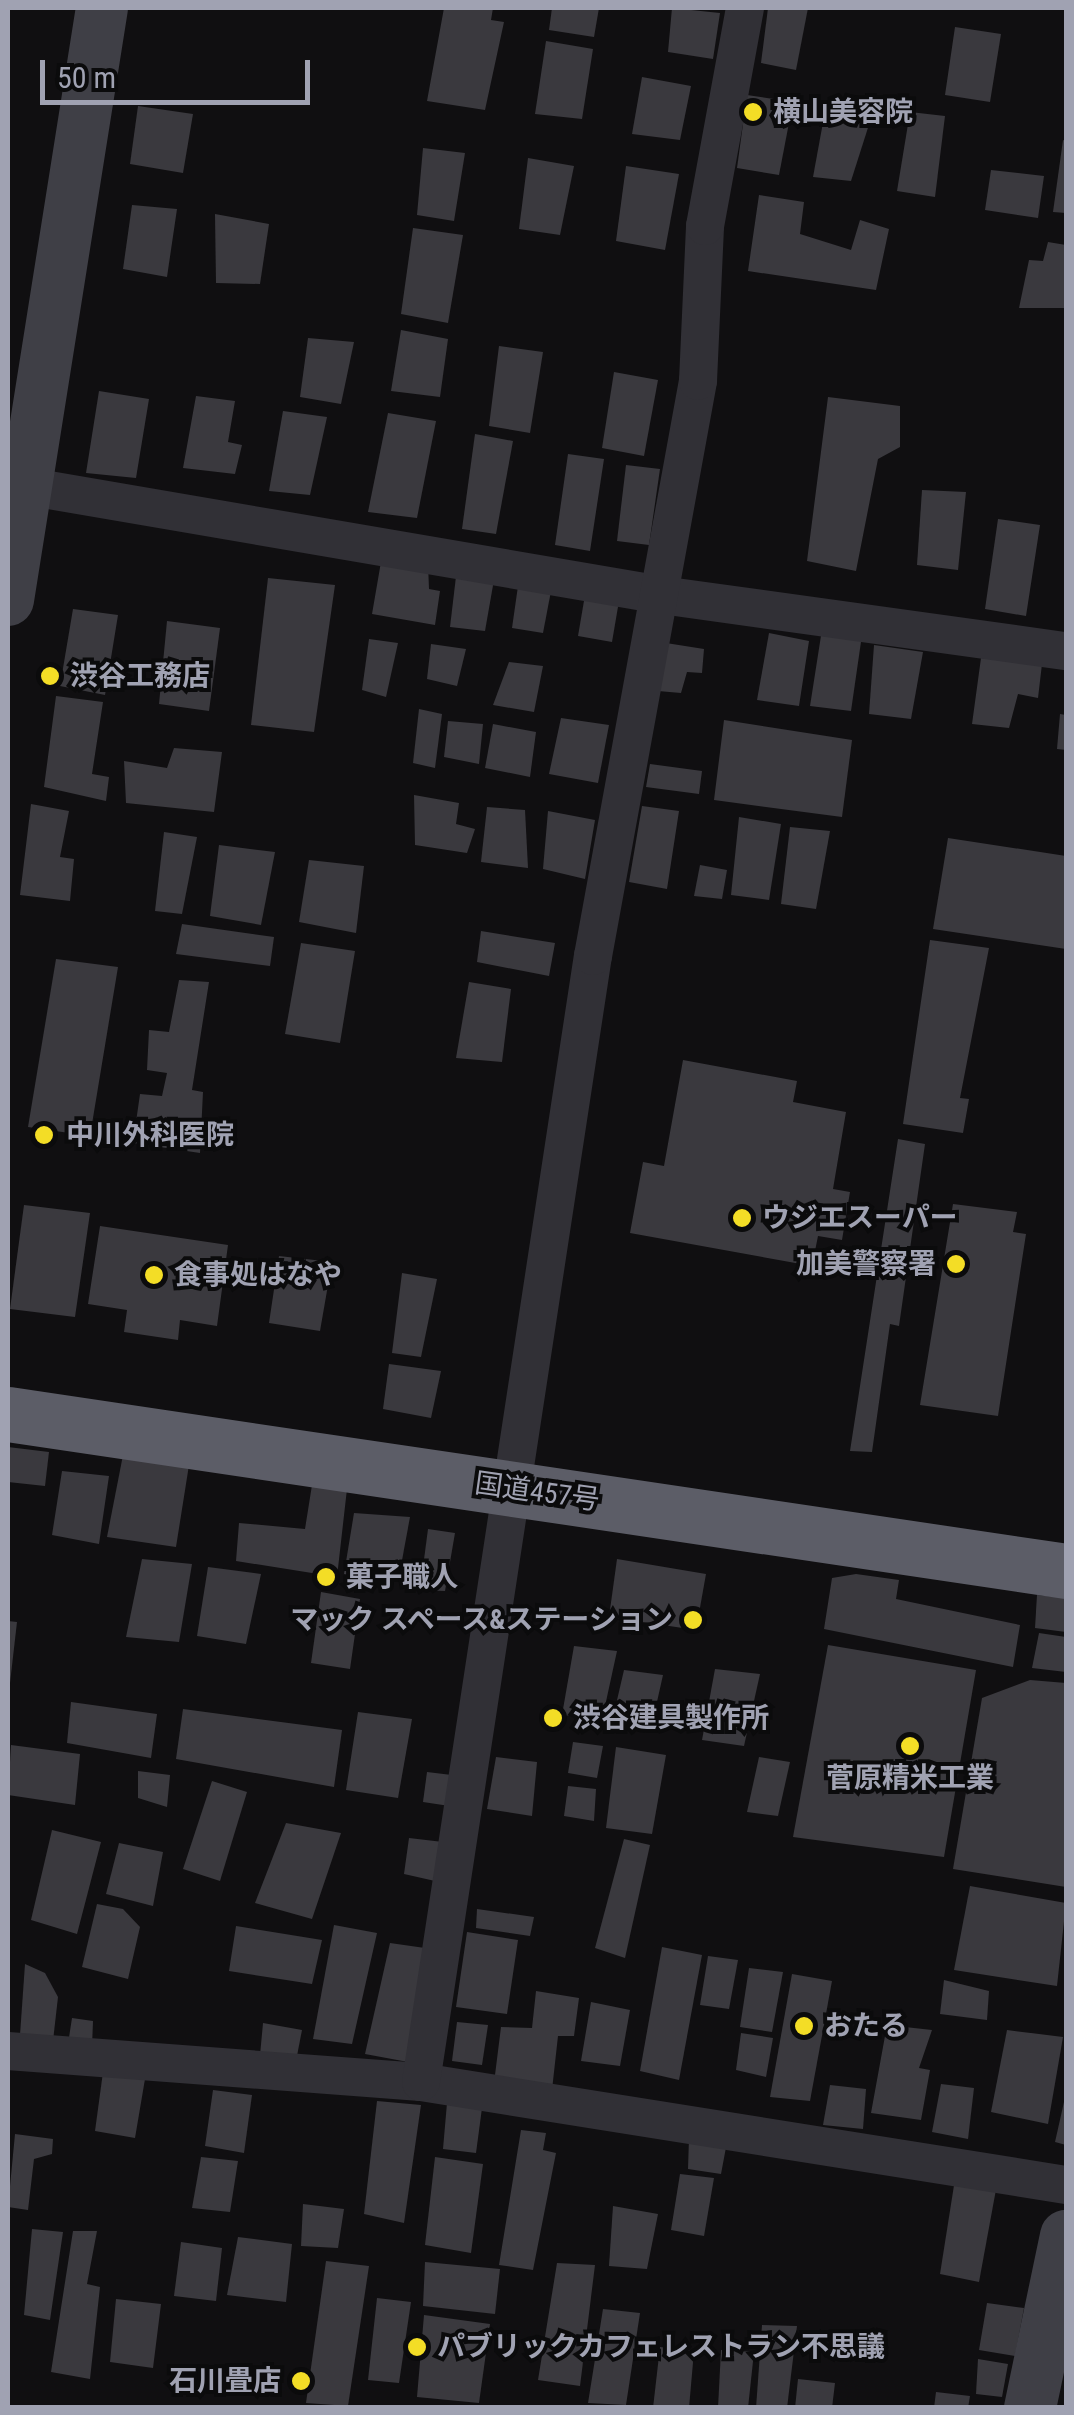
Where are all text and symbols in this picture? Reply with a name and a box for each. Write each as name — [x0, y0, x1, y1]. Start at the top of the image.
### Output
scale bar — [45, 40, 315, 102]
text: 50 m — [57, 60, 116, 95]
place label: 横山美容院 — [773, 95, 913, 129]
marker: 横山美容院 — [742, 101, 764, 123]
place label: 渋谷工務店 — [70, 659, 210, 693]
marker: 渋谷工務店 — [39, 665, 61, 687]
place label: 中川外科医院 — [66, 1118, 234, 1152]
marker: 中川外科医院 — [31, 1122, 57, 1148]
place label: ウジエスーパー — [762, 1201, 958, 1235]
marker: ウジエスーパー — [731, 1207, 753, 1229]
place label: 加美警察署 — [796, 1247, 936, 1281]
marker: 加美警察署 — [945, 1253, 967, 1275]
place label: 食事処はなや — [174, 1258, 342, 1292]
marker: 食事処はなや — [143, 1264, 165, 1286]
street label: 国道457号 — [473, 1467, 601, 1517]
place label: 菓子職人 — [346, 1560, 458, 1594]
marker: 菓子職人 — [315, 1566, 337, 1588]
place label: マック スペース&ステーション — [286, 1603, 673, 1637]
marker: マック スペース&ステーション — [682, 1609, 704, 1631]
place label: 渋谷建具製作所 — [573, 1701, 769, 1735]
marker: 渋谷建具製作所 — [542, 1707, 564, 1729]
marker: 菅原精米工業 — [899, 1735, 921, 1757]
place label: 菅原精米工業 — [826, 1761, 994, 1795]
place label: おたる — [824, 2009, 908, 2043]
marker: おたる — [793, 2015, 815, 2037]
place label: パブリックカフェレストラン不思議 — [437, 2330, 885, 2364]
marker: パブリックカフェレストラン不思議 — [406, 2336, 428, 2358]
place label: 石川畳店 — [169, 2364, 281, 2398]
marker: 石川畳店 — [290, 2370, 312, 2392]

